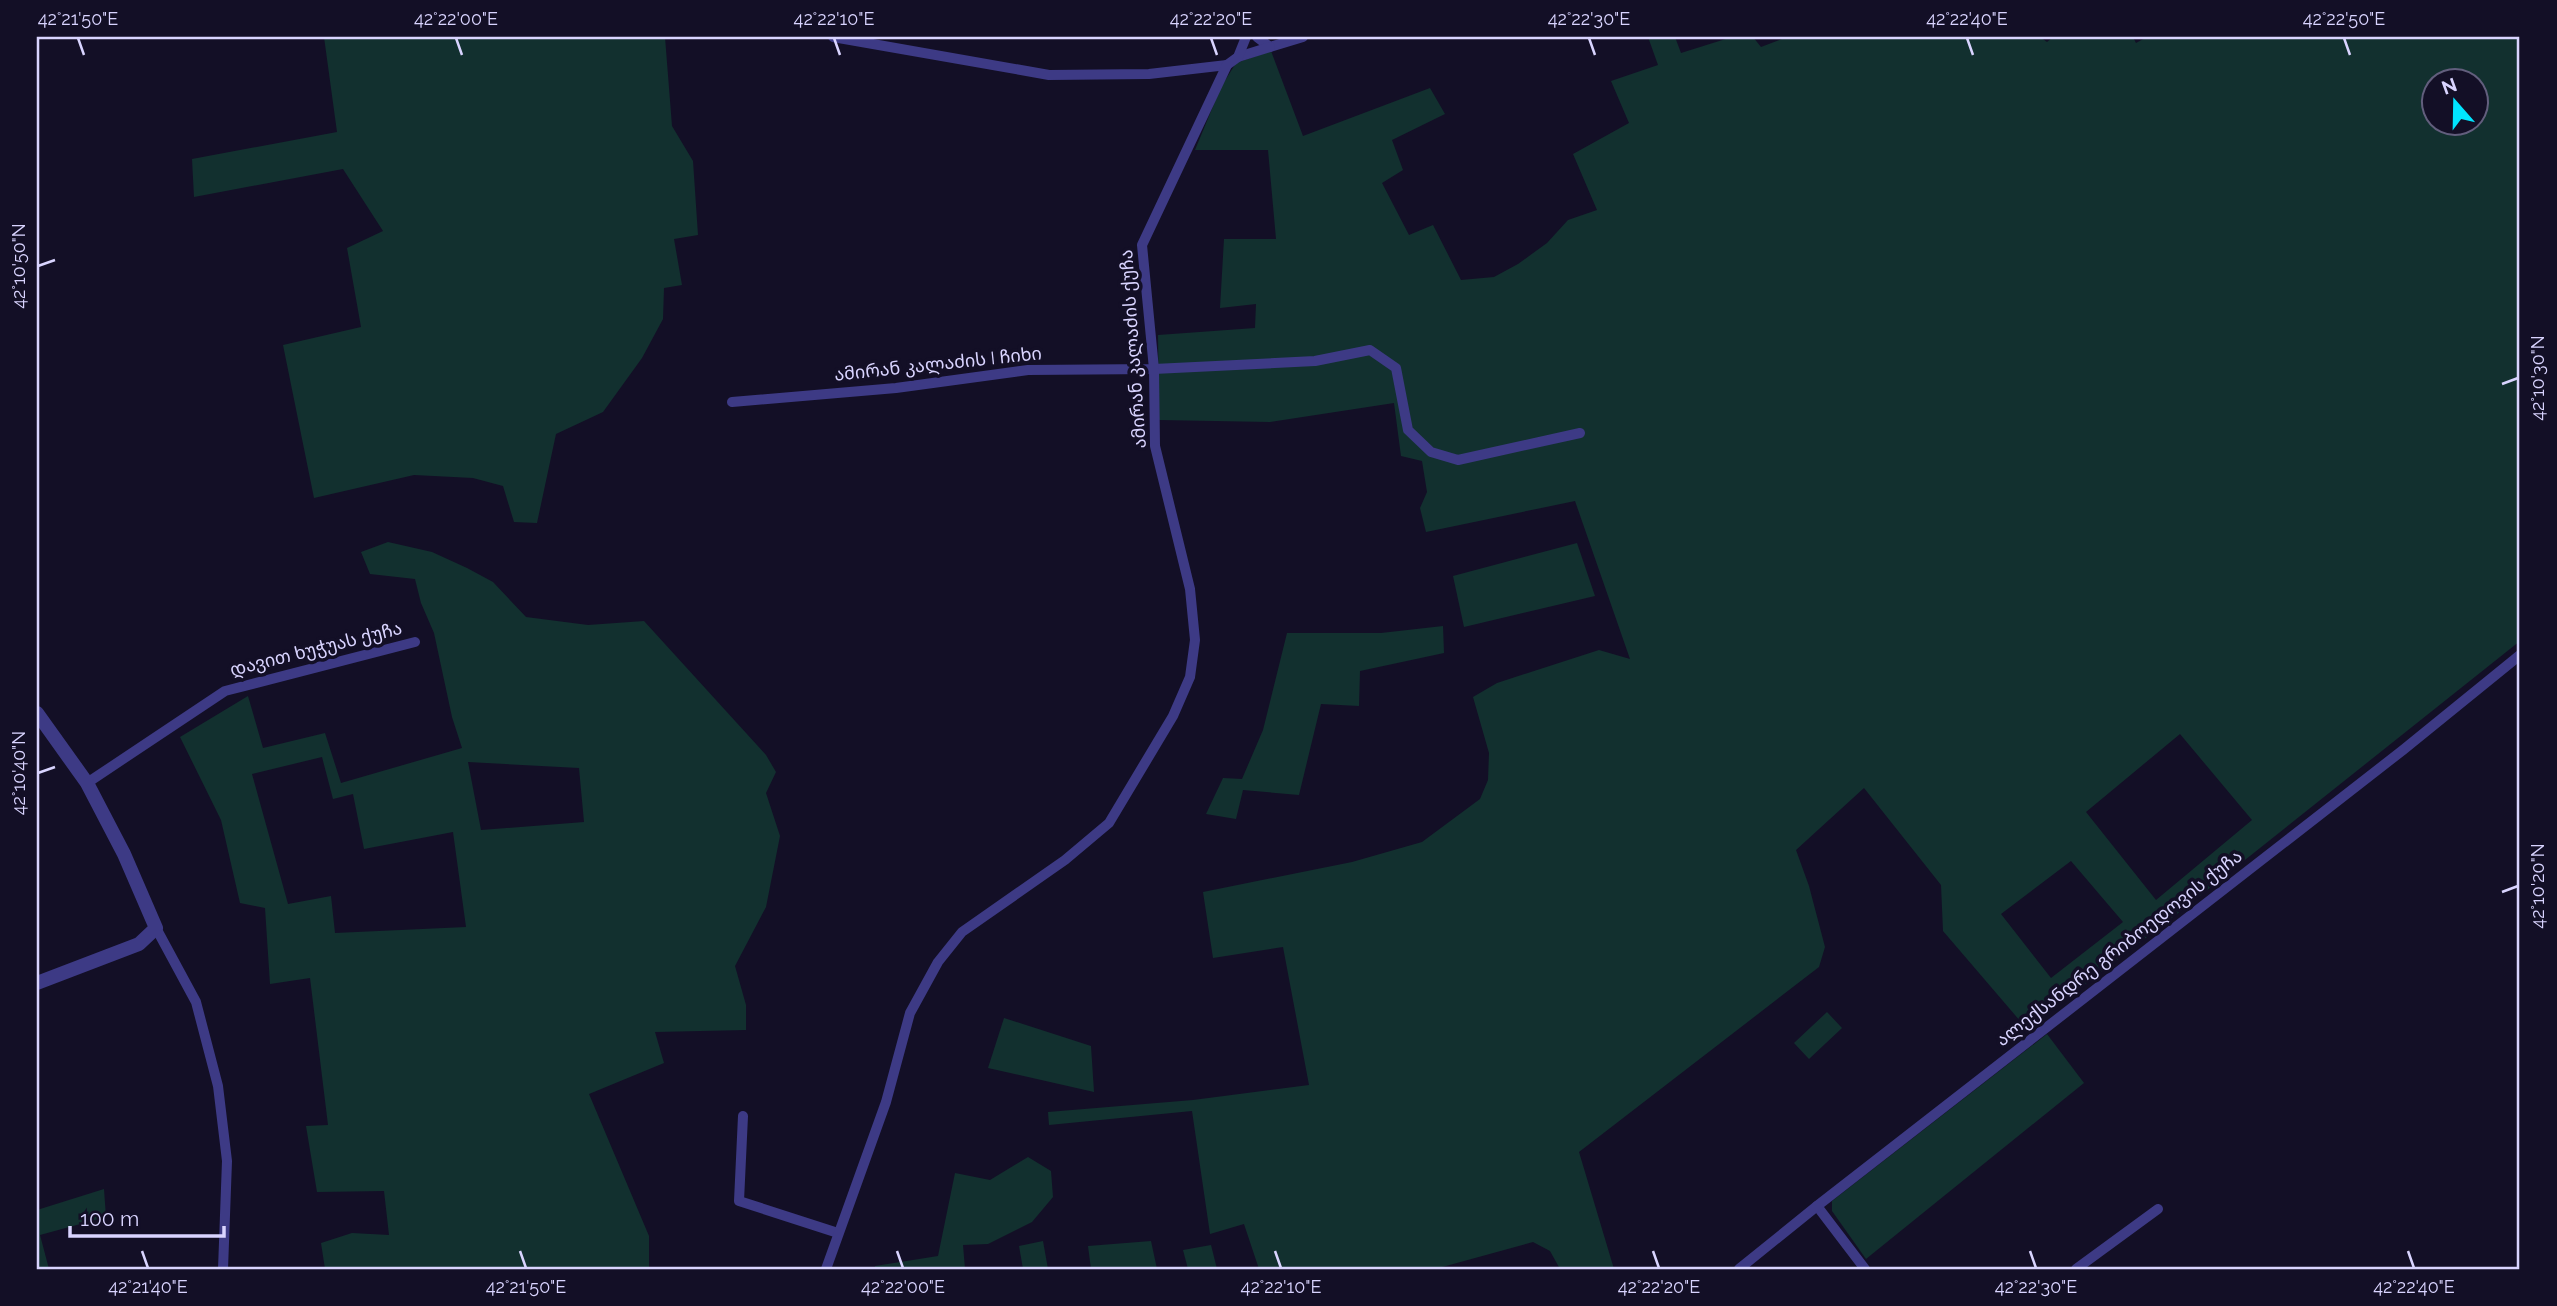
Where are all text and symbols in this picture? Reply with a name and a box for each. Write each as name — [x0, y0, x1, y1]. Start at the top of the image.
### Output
text: 42°21'50"E — [38, 8, 118, 29]
text: 42°22'00"E — [414, 8, 498, 29]
text: 42°22'10"E — [794, 8, 874, 29]
text: 42°22'20"E — [1170, 8, 1252, 29]
text: 42°22'30"E — [1548, 8, 1630, 29]
text: 42°22'40"E — [1926, 8, 2008, 29]
text: 42°22'50"E — [2303, 8, 2385, 29]
north arrow — [2420, 66, 2490, 136]
text: N — [2439, 73, 2460, 99]
text: 42°10'50"N — [8, 223, 29, 309]
street label: ამირან კალაძის ქუჩა — [1115, 249, 1151, 449]
text: 42°10'30"N — [2527, 335, 2548, 421]
street label: ამირან კალაძის I ჩიხი — [833, 342, 1043, 386]
street label: დავით ხუჭუას ქუჩა — [228, 617, 404, 681]
text: 42°10'40"N — [8, 731, 29, 815]
text: 42°10'20"N — [2527, 843, 2548, 929]
street label: ალექსანდრე გრიბოედოვის ქუჩა — [1991, 845, 2247, 1051]
scale bar — [70, 1194, 224, 1238]
text: 100 m — [80, 1206, 139, 1231]
text: 42°21'40"E — [108, 1276, 188, 1297]
text: 42°21'50"E — [486, 1276, 566, 1297]
text: 42°22'00"E — [861, 1276, 945, 1297]
text: 42°22'10"E — [1241, 1276, 1321, 1297]
text: 42°22'20"E — [1618, 1276, 1700, 1297]
text: 42°22'30"E — [1995, 1276, 2077, 1297]
text: 42°22'40"E — [2373, 1276, 2455, 1297]

